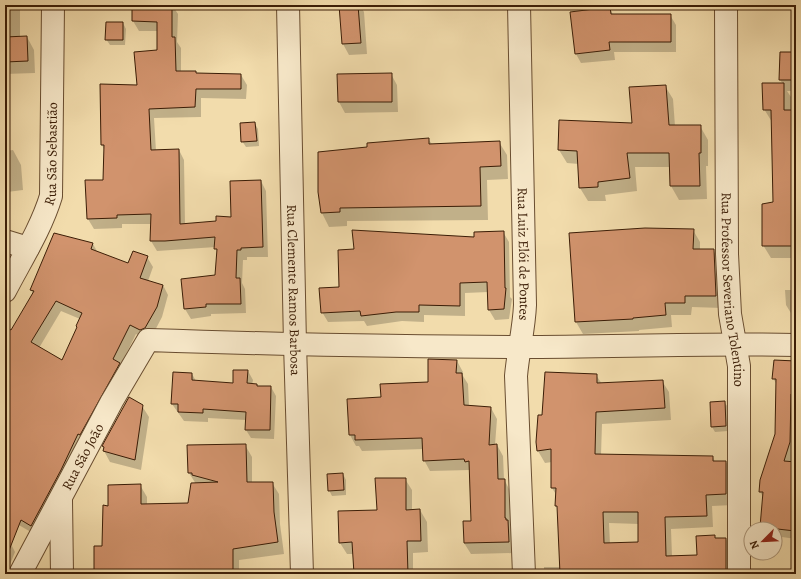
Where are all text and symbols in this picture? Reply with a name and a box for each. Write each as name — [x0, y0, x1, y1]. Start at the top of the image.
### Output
street label: Rua São Sebastião — [40, 102, 62, 208]
street label: Rua Luiz Elói de Pontes — [513, 187, 534, 321]
street label: Rua Professor Severiano Tolentino — [717, 192, 748, 387]
street label: Rua Clemente Ramos Barbosa — [282, 204, 305, 376]
street label: Rua São João — [57, 420, 108, 493]
north arrow — [743, 521, 783, 561]
text: N — [746, 538, 763, 552]

